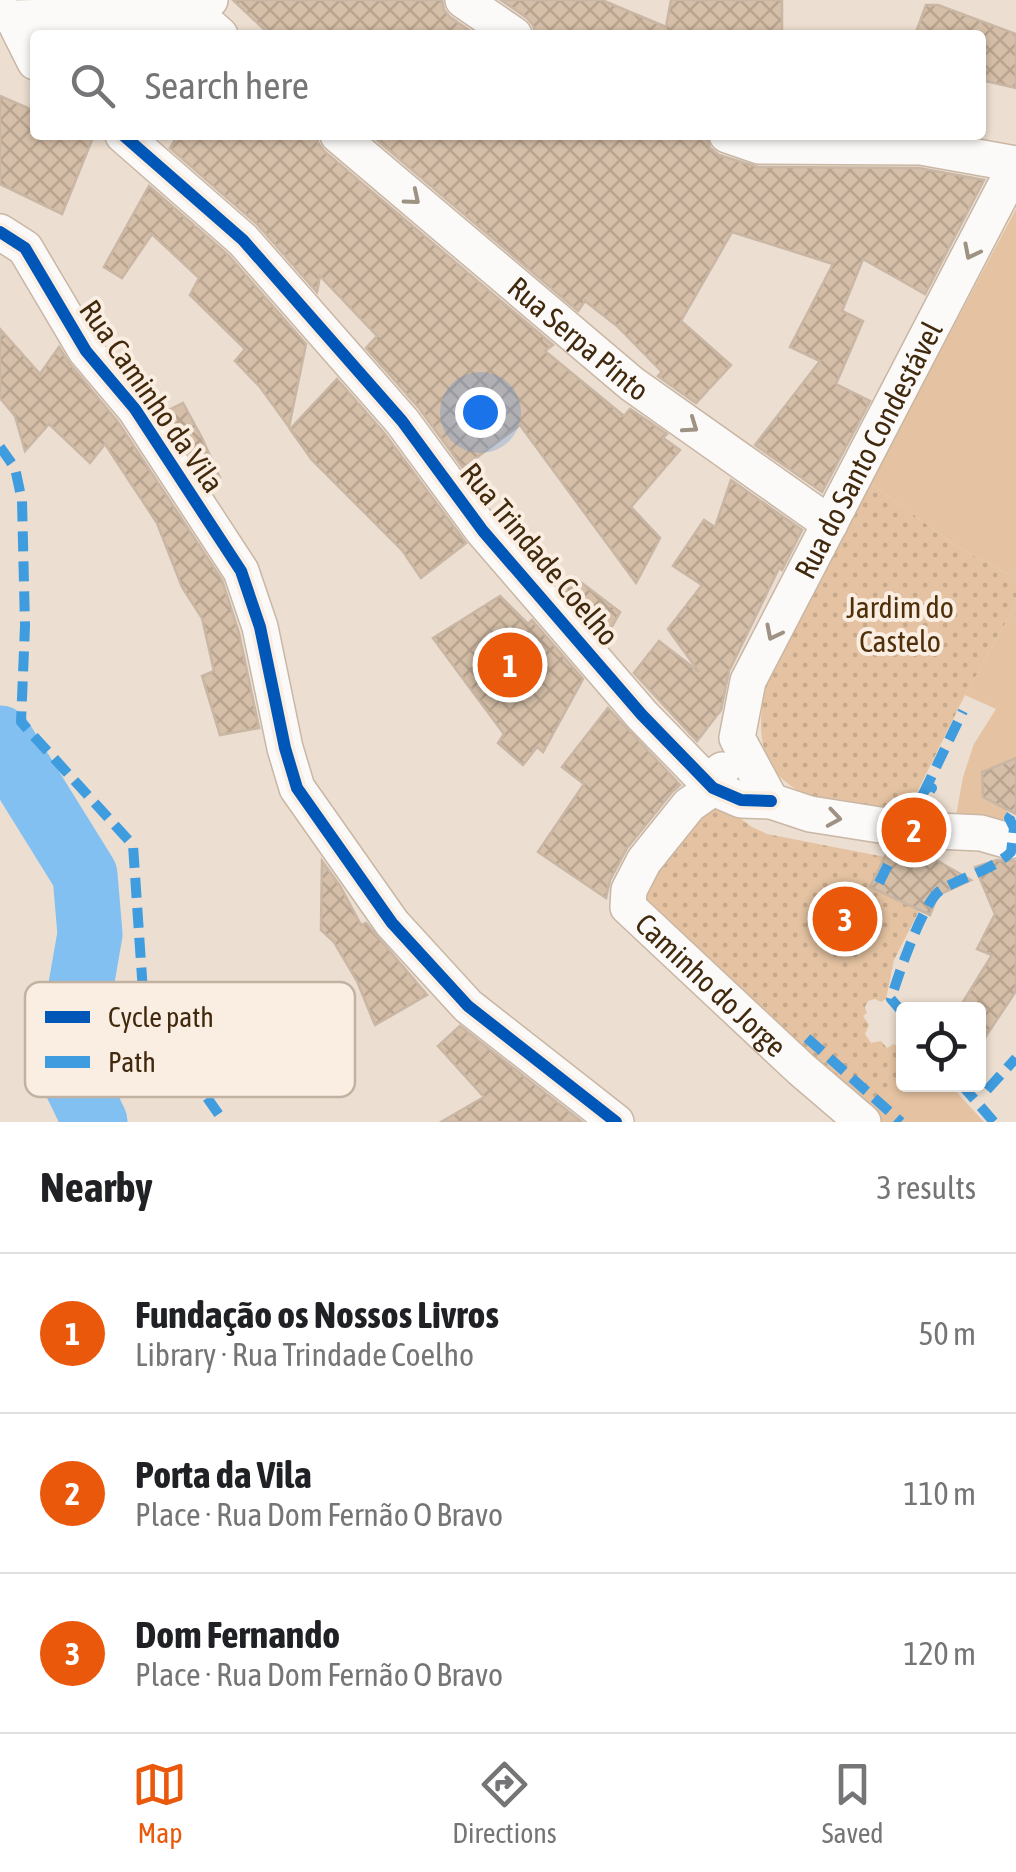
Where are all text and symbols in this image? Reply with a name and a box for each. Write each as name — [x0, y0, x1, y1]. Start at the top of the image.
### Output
search box — [30, 30, 986, 140]
icon: search — [65, 58, 120, 113]
text: Search here — [145, 64, 309, 107]
one-way arrow — [401, 186, 419, 204]
one-way arrow — [964, 241, 983, 259]
street label: Rua Serpa Pínto — [501, 270, 655, 407]
street label: Rua Caminho da Vila — [73, 293, 231, 499]
street label: Rua do Santo Condestável — [787, 316, 949, 584]
your location — [455, 387, 506, 438]
one-way arrow — [680, 414, 699, 432]
street label: Rua Trindade Coelho — [454, 456, 626, 652]
park label: Jardim do Castelo — [846, 590, 954, 658]
one-way arrow — [766, 623, 785, 641]
pin: 1 — [478, 628, 542, 702]
pin: 2 — [882, 792, 946, 868]
one-way arrow — [826, 807, 842, 828]
pin: 3 — [812, 882, 878, 956]
street label: Caminho do Jorge — [629, 906, 793, 1063]
legend — [25, 982, 355, 1097]
text: Cycle path — [108, 1001, 214, 1033]
map controls — [896, 1002, 986, 1092]
button: locate — [896, 1002, 986, 1092]
text: Path — [108, 1046, 156, 1078]
text: Nearby — [40, 1163, 153, 1211]
text: 3 results — [877, 1169, 976, 1206]
text: Fundação os Nossos Livros — [135, 1293, 499, 1336]
text: 1 — [65, 1315, 80, 1352]
text: 50 m — [918, 1315, 976, 1352]
text: Library · Rua Trindade Coelho — [135, 1336, 474, 1373]
text: Porta da Vila — [135, 1453, 312, 1496]
text: 2 — [65, 1475, 80, 1512]
text: 110 m — [903, 1475, 976, 1512]
text: Place · Rua Dom Fernão O Bravo — [135, 1496, 503, 1533]
text: Dom Fernando — [135, 1613, 340, 1656]
text: 3 — [65, 1635, 80, 1672]
text: 120 m — [903, 1635, 976, 1672]
text: Place · Rua Dom Fernão O Bravo — [135, 1656, 503, 1693]
tab: Map — [132, 1757, 187, 1849]
tab: Directions — [452, 1757, 557, 1849]
tab: Saved — [822, 1757, 884, 1849]

